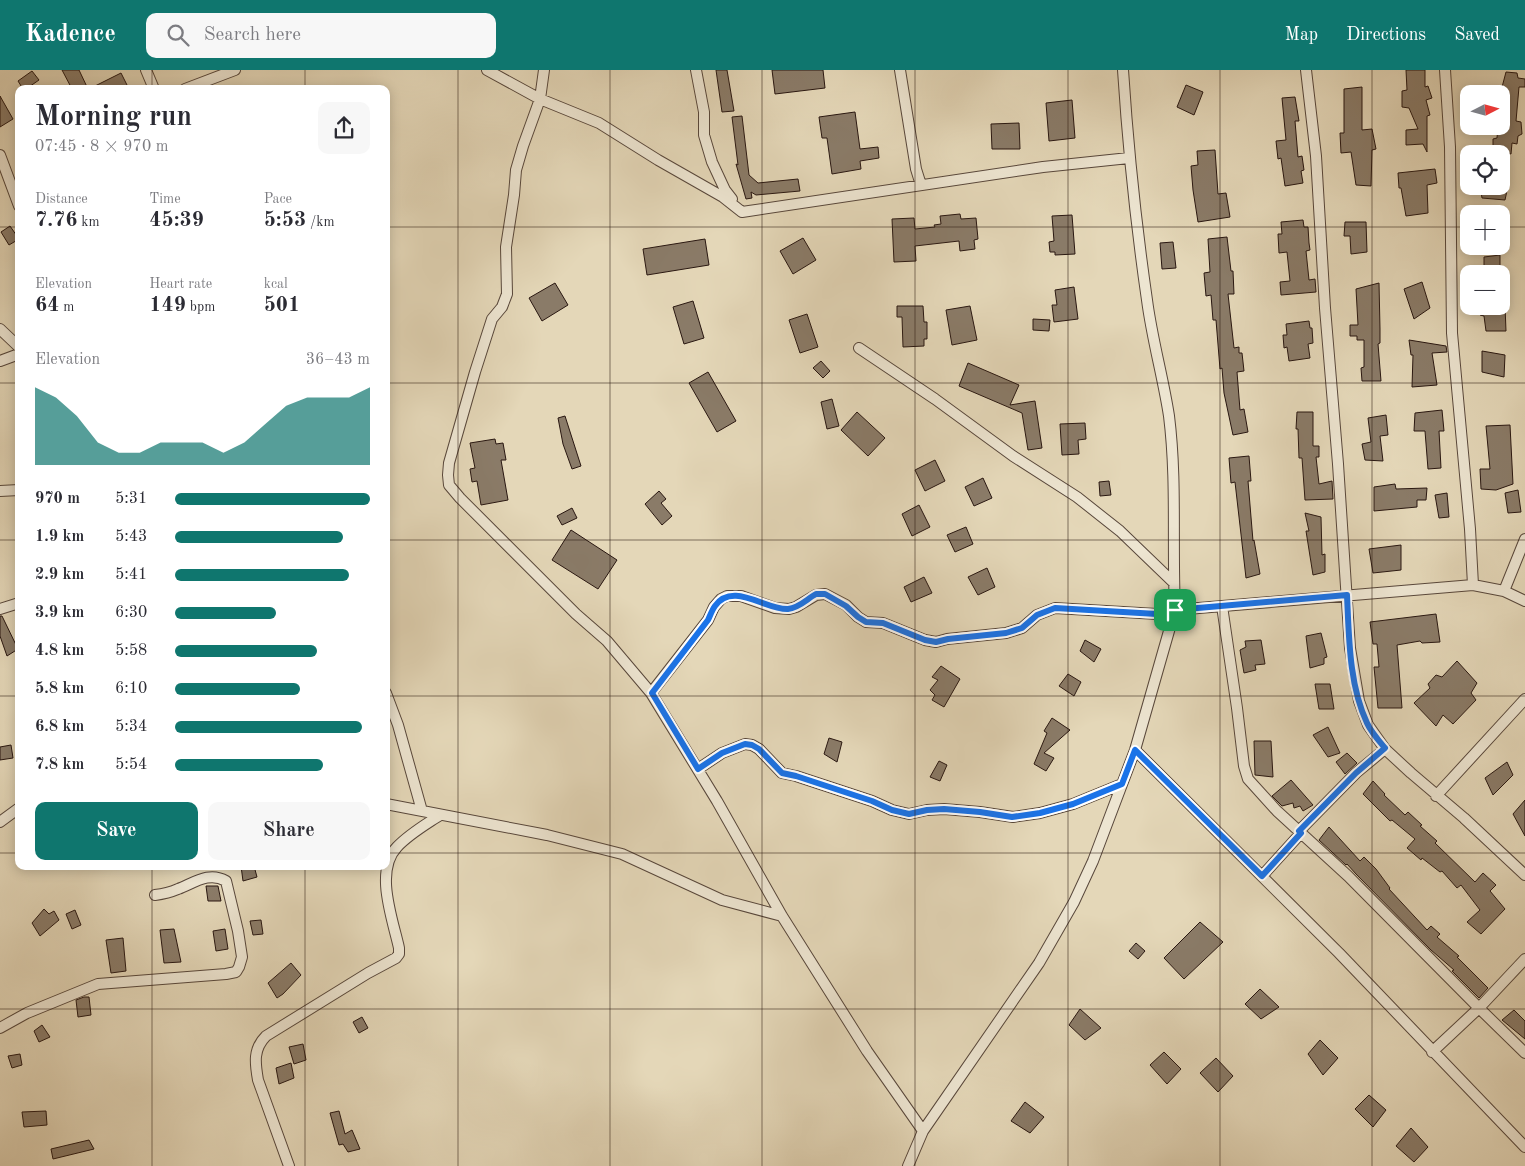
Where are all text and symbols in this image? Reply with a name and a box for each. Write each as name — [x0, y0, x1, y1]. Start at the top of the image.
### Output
search box — [146, 13, 496, 58]
icon: search — [164, 21, 192, 49]
text: Kadence — [25, 23, 116, 47]
text: Search here — [204, 26, 301, 45]
text: Map — [1285, 26, 1318, 44]
text: Directions — [1346, 26, 1426, 44]
text: Saved — [1454, 26, 1500, 44]
north arrow — [1460, 85, 1510, 135]
map controls — [1460, 85, 1510, 315]
button: share — [318, 102, 370, 154]
text: Morning run — [35, 104, 192, 132]
text: 07:45 · 8 × 970 m — [35, 139, 168, 155]
button: locate — [1460, 145, 1510, 195]
text: Distance — [35, 192, 88, 206]
text: Time — [149, 192, 181, 206]
text: Pace — [264, 192, 292, 206]
button: + — [1460, 205, 1510, 255]
text: 7.76 — [35, 210, 77, 231]
text: 45:39 — [149, 210, 204, 231]
text: 5:53 — [264, 210, 306, 231]
text: km — [77, 215, 100, 229]
text: /km — [306, 215, 335, 229]
button: − — [1460, 265, 1510, 315]
text: Elevation — [35, 277, 92, 291]
text: Heart rate — [149, 277, 212, 291]
text: kcal — [264, 277, 288, 291]
text: 64 — [35, 295, 59, 316]
text: 149 — [149, 295, 186, 316]
text: 501 — [264, 295, 300, 316]
text: m — [59, 300, 74, 314]
text: bpm — [186, 300, 215, 314]
text: Elevation — [35, 352, 100, 368]
text: 36–43 m — [306, 352, 370, 368]
text: 970 m — [35, 491, 80, 507]
text: 5:31 — [115, 491, 147, 507]
text: 1.9 km — [35, 529, 84, 545]
text: 5:43 — [115, 529, 147, 545]
text: 2.9 km — [35, 567, 84, 583]
text: 5:41 — [115, 567, 147, 583]
pin — [1154, 589, 1196, 631]
icon: arrive — [1161, 596, 1189, 624]
text: 3.9 km — [35, 605, 84, 621]
text: 6:30 — [115, 605, 147, 621]
text: 4.8 km — [35, 643, 84, 659]
text: 5:58 — [115, 643, 147, 659]
text: 5.8 km — [35, 681, 84, 697]
text: 6:10 — [115, 681, 147, 697]
text: 6.8 km — [35, 719, 84, 735]
text: 5:34 — [115, 719, 147, 735]
text: 7.8 km — [35, 757, 84, 773]
text: 5:54 — [115, 757, 147, 773]
button: Save — [35, 802, 198, 860]
button: Share — [208, 802, 370, 860]

